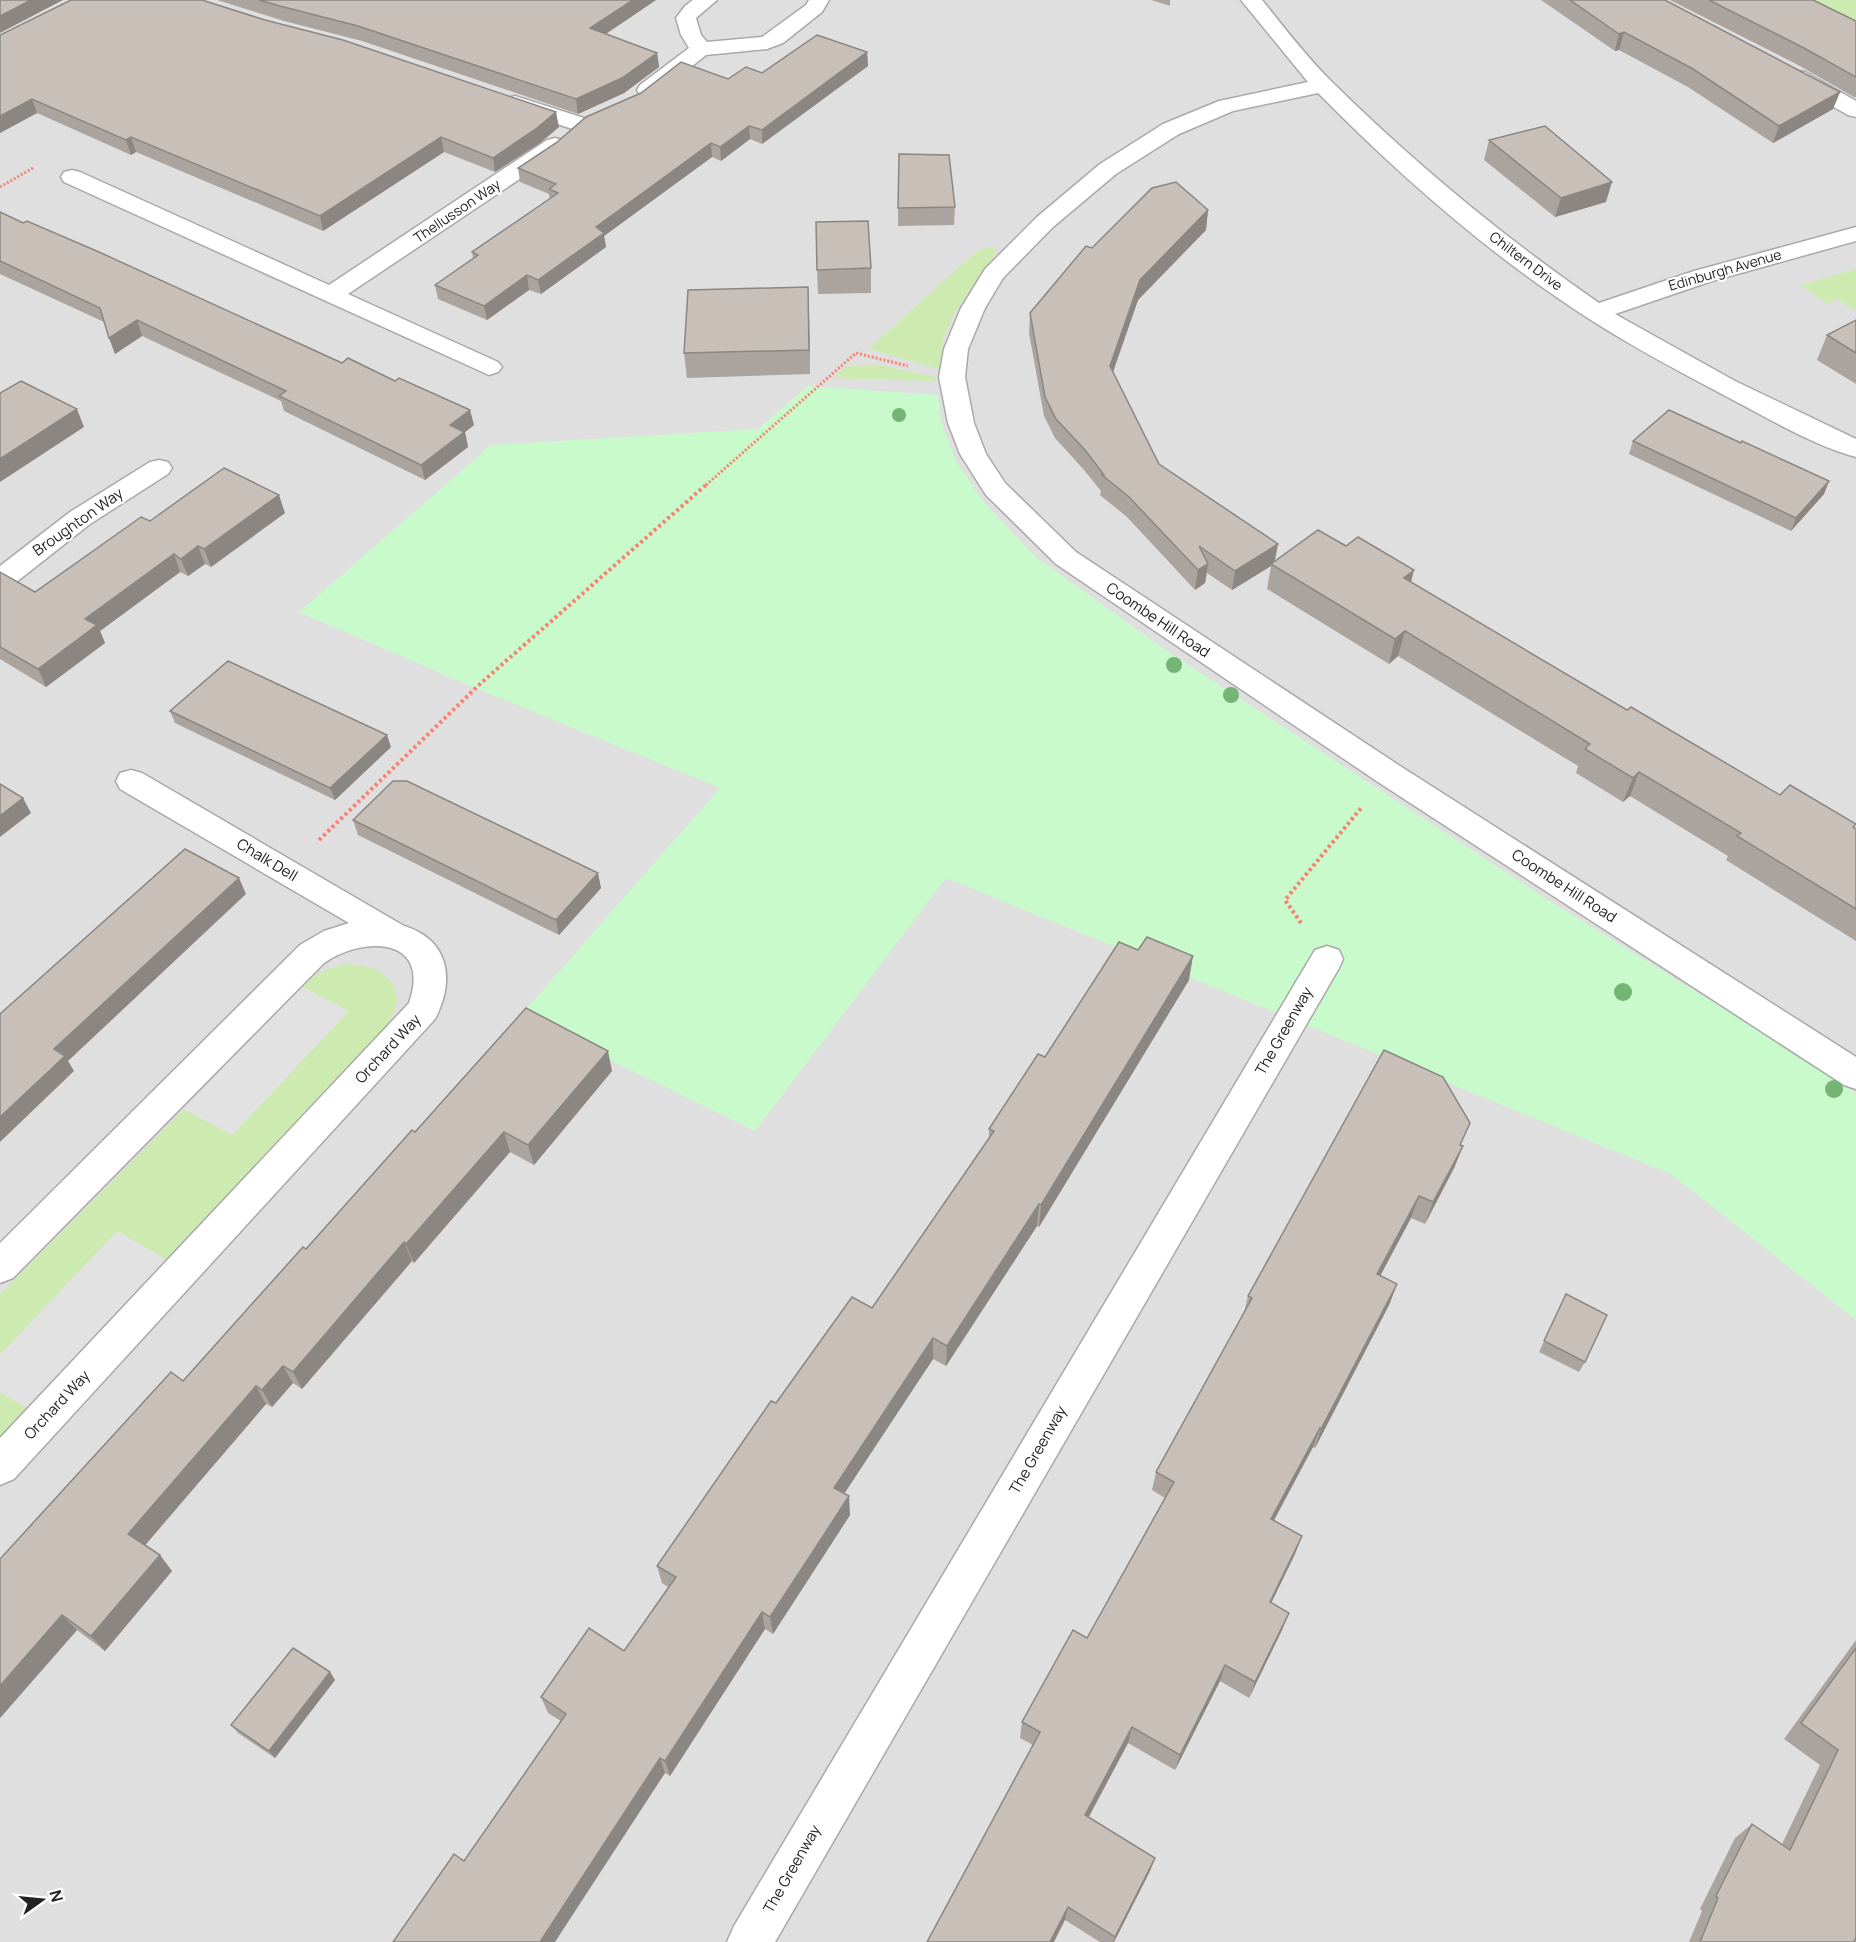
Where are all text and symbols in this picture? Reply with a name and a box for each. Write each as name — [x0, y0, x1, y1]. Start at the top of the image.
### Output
street label: Thellusson Way — [410, 174, 504, 247]
street label: Chiltern Drive — [1486, 227, 1567, 294]
street label: Edinburgh Avenue — [1666, 244, 1784, 295]
street label: Broughton Way — [28, 483, 127, 560]
street label: Coombe Hill Road — [1102, 577, 1214, 662]
street label: Chalk Dell — [233, 833, 302, 886]
street label: Coombe Hill Road — [1508, 844, 1621, 927]
street label: The Greenway — [1250, 983, 1317, 1079]
street label: Orchard Way — [350, 1009, 425, 1088]
street label: Orchard Way — [19, 1365, 94, 1444]
street label: The Greenway — [1004, 1402, 1071, 1498]
street label: The Greenway — [758, 1821, 825, 1917]
north arrow — [12, 1870, 72, 1930]
text: N — [44, 1888, 69, 1905]

